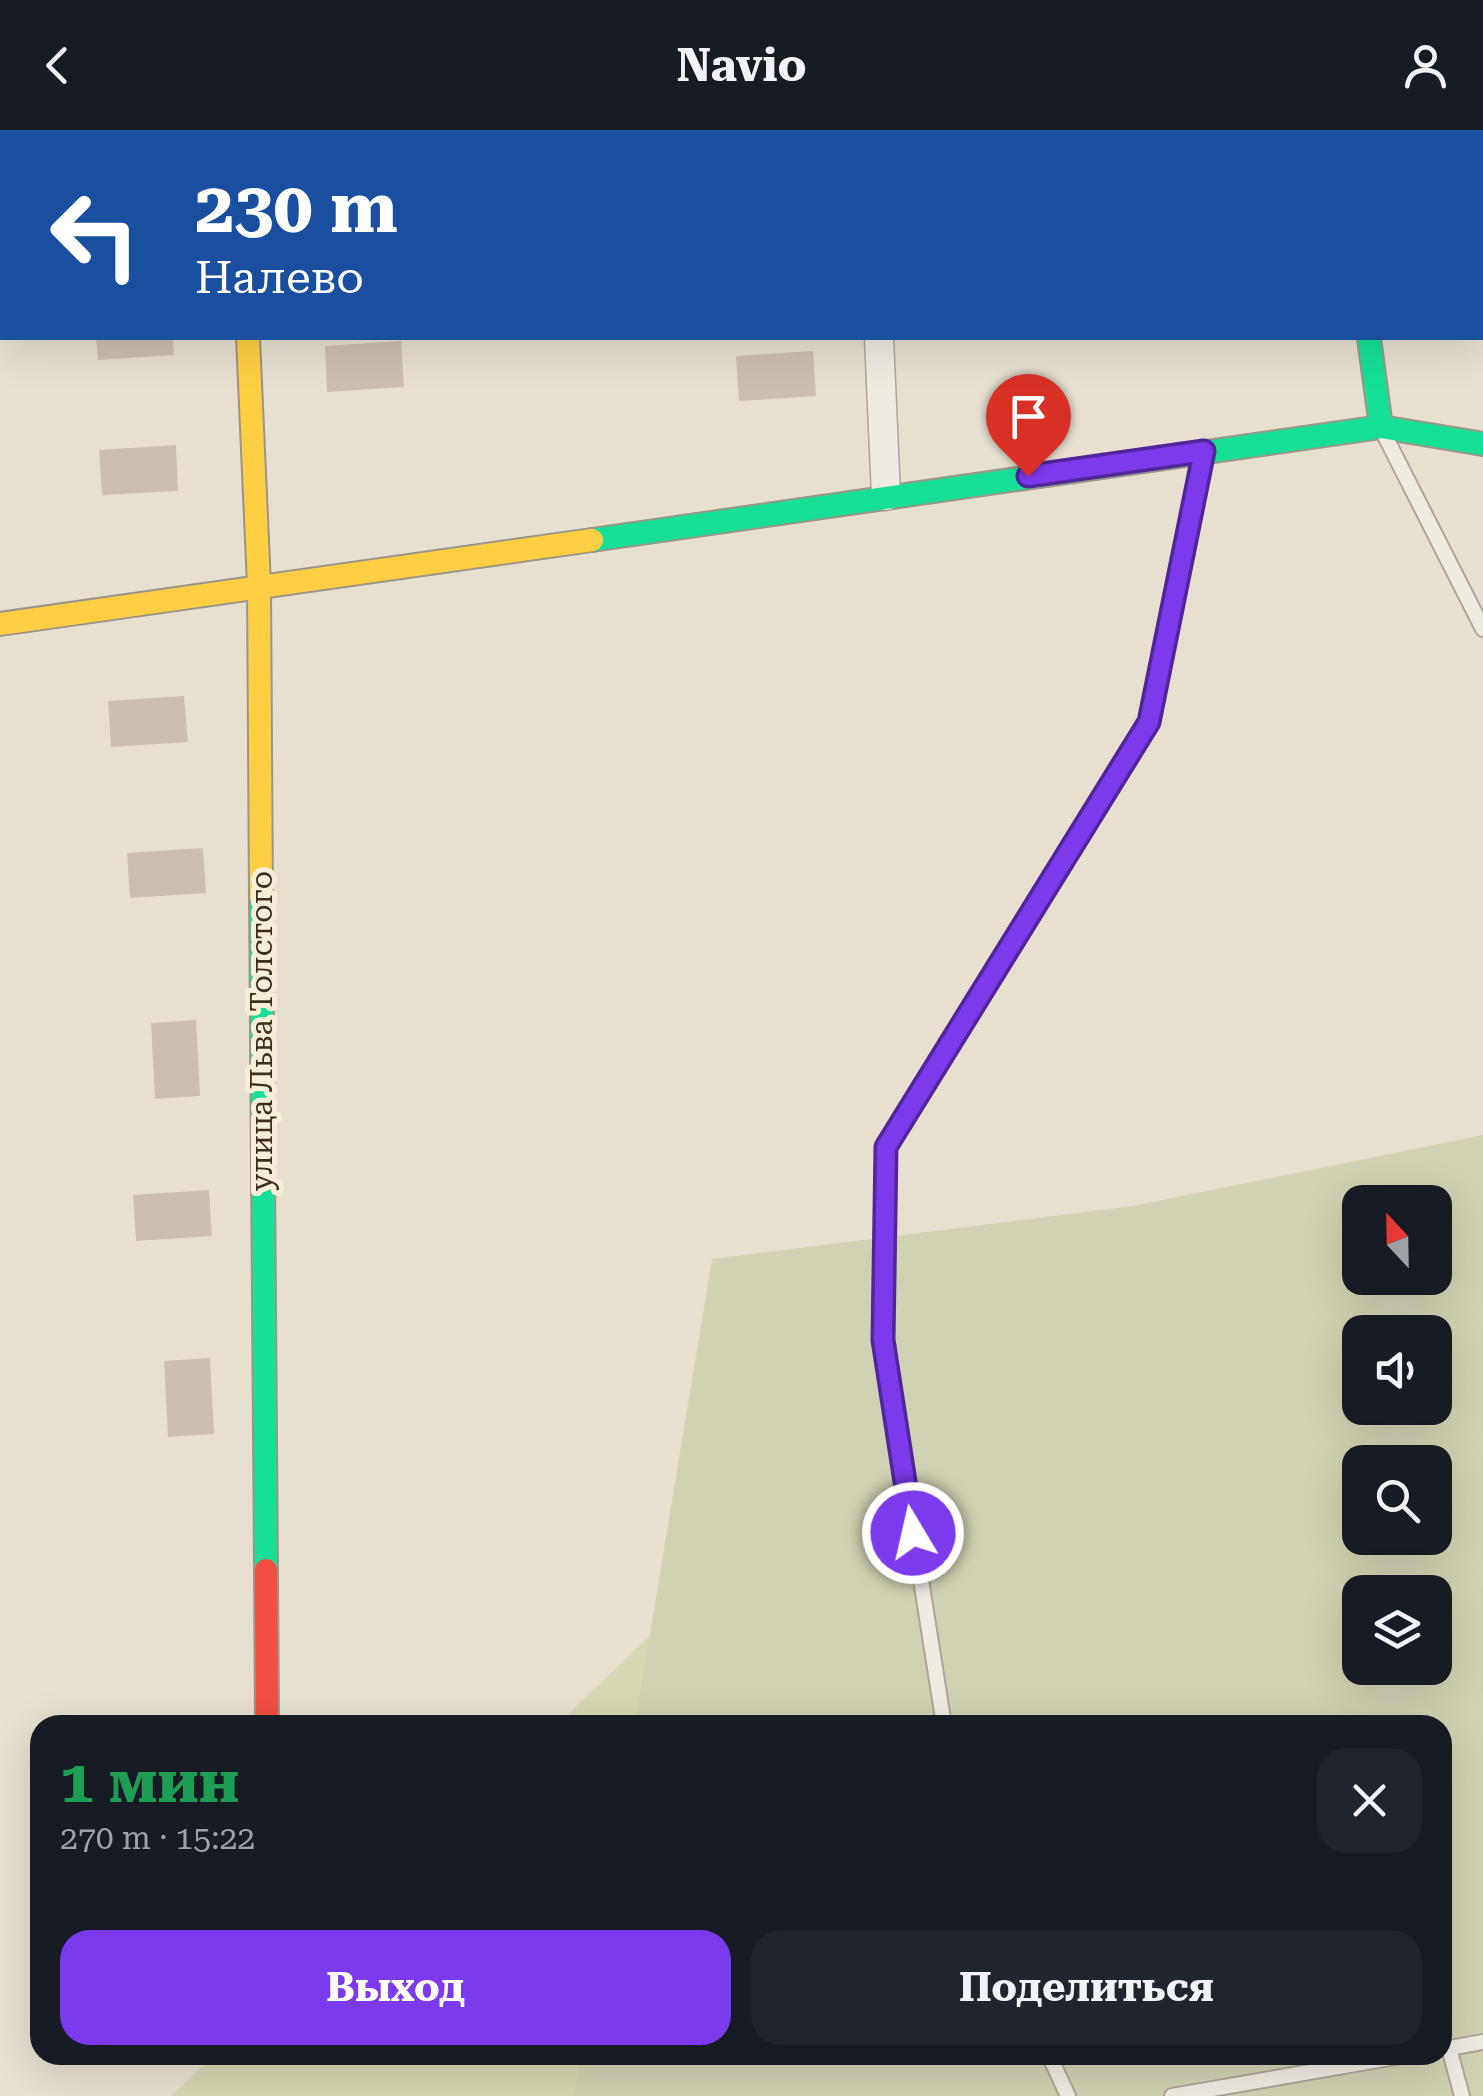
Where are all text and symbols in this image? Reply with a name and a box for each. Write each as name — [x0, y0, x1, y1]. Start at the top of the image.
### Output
icon: back — [30, 38, 85, 93]
icon: person — [1398, 38, 1453, 93]
text: Navio — [676, 39, 807, 92]
text: 230 m — [195, 167, 398, 249]
icon: left — [30, 170, 160, 300]
text: Налево — [195, 251, 364, 304]
pin — [986, 374, 1071, 477]
icon: arrive — [1001, 389, 1056, 444]
street label: улица Льва Толстого — [244, 871, 279, 1191]
north arrow — [1342, 1185, 1452, 1295]
map controls — [1342, 1185, 1452, 1685]
button: sound — [1342, 1315, 1452, 1425]
button: search — [1342, 1445, 1452, 1555]
position arrow — [861, 1481, 965, 1585]
button: layers — [1342, 1575, 1452, 1685]
text: 1 мин — [60, 1746, 239, 1817]
button: close — [1317, 1748, 1422, 1853]
text: 270 m · 15:22 — [60, 1819, 255, 1857]
button: Выход — [60, 1930, 731, 2045]
button: Поделиться — [751, 1930, 1422, 2045]

